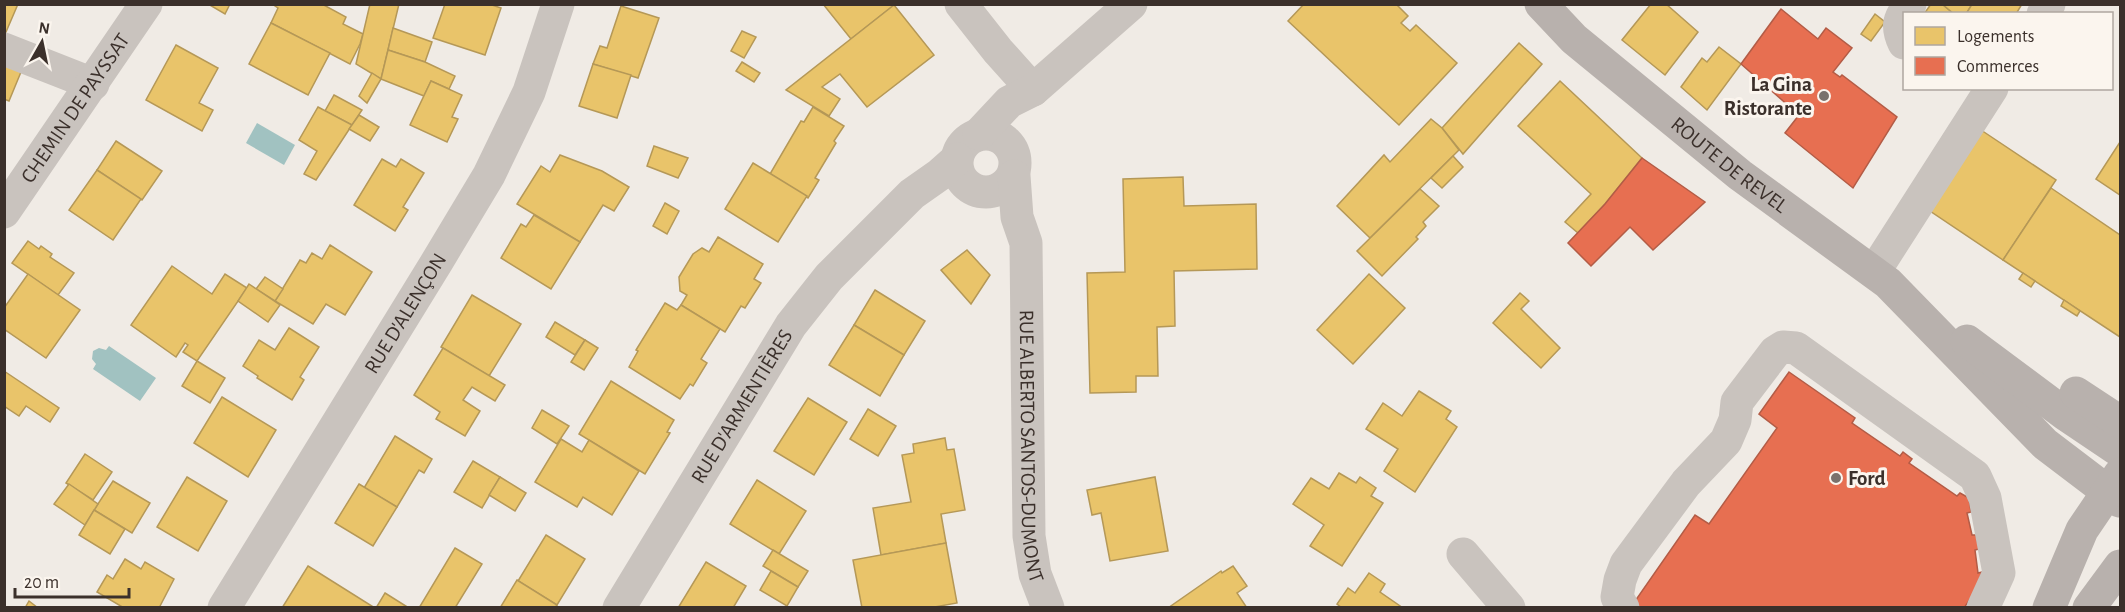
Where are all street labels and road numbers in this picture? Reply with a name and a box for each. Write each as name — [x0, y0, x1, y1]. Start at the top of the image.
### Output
street label: CHEMIN DE PAYSSAT — [15, 29, 135, 189]
street label: ROUTE DE REVEL — [1667, 113, 1792, 217]
street label: RUE D'ALENÇON — [360, 249, 450, 377]
street label: RUE ALBERTO SANTOS-DUMONT — [1016, 310, 1048, 586]
street label: RUE D'ARMENTIÈRES — [687, 326, 796, 487]

